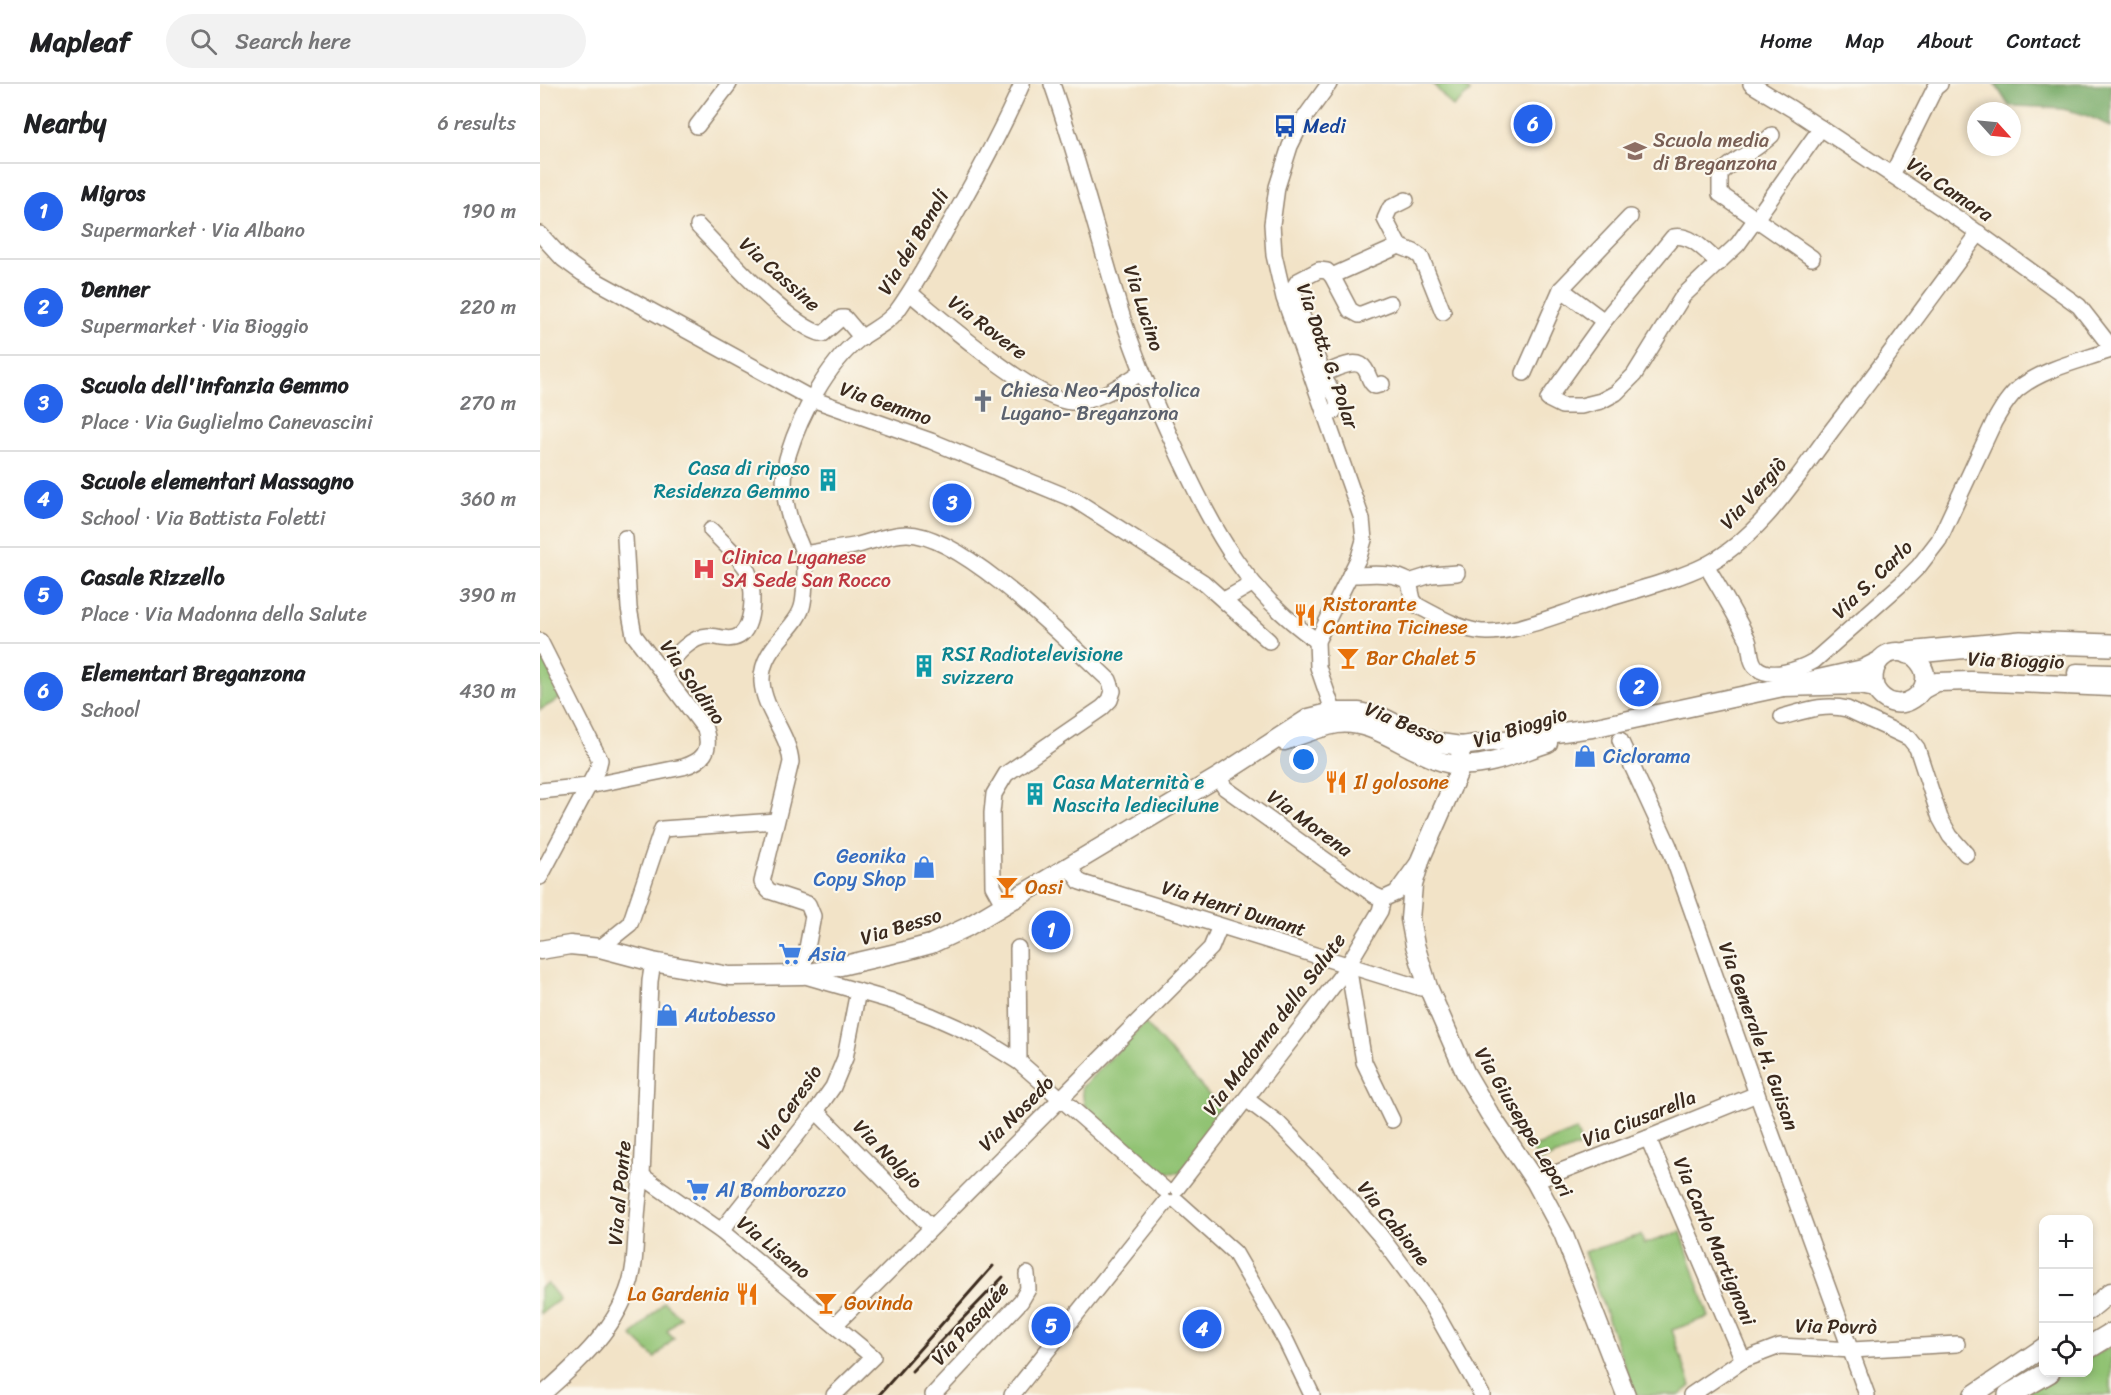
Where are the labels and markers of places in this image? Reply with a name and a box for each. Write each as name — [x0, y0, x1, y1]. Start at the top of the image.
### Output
pin: 6 — [1514, 102, 1552, 147]
place label: Medi — [1303, 109, 1347, 144]
bus stop icon: Medi — [1272, 113, 1298, 139]
place label: Scuola media di Breganzona — [1653, 123, 1778, 181]
school or university icon: Scuola media di Breganzona — [1622, 138, 1648, 164]
place label: Chiesa Neo-Apostolica Lugano- Breganzona — [1001, 373, 1200, 431]
church icon: Chiesa Neo-Apostolica Lugano- Breganzona — [970, 388, 996, 414]
place label: Casa di riposo Residenza Gemmo — [654, 451, 810, 509]
building icon: Casa di riposo Residenza Gemmo — [815, 467, 841, 493]
pin: 3 — [932, 480, 972, 526]
place label: Clinica Luganese SA Sede San Rocco — [722, 540, 891, 598]
hospital icon: Clinica Luganese SA Sede San Rocco — [691, 556, 717, 582]
place label: Ristorante Cantina Ticinese — [1323, 587, 1468, 645]
restaurant icon: Ristorante Cantina Ticinese — [1292, 602, 1318, 628]
place label: RSI Radiotelevisione svizzera — [941, 637, 1123, 695]
place label: Bar Chalet 5 — [1366, 641, 1477, 676]
bar icon: Bar Chalet 5 — [1335, 645, 1361, 671]
building icon: RSI Radiotelevisione svizzera — [911, 653, 937, 679]
pin: 2 — [1620, 664, 1658, 710]
place label: Ciclorama — [1603, 739, 1690, 774]
shop icon: Ciclorama — [1572, 743, 1598, 769]
place label: Casa Maternità e Nascita lediecilune — [1053, 765, 1219, 823]
place label: Il golosone — [1353, 765, 1449, 800]
restaurant icon: Il golosone — [1323, 769, 1349, 795]
building icon: Casa Maternità e Nascita lediecilune — [1022, 781, 1048, 807]
place label: Geonika Copy Shop — [813, 839, 906, 897]
shop icon: Geonika Copy Shop — [911, 854, 937, 880]
place label: Oasi — [1025, 870, 1064, 905]
bar icon: Oasi — [994, 874, 1020, 900]
pin: 1 — [1032, 908, 1070, 952]
place label: Asia — [807, 937, 847, 972]
supermarket icon: Asia — [777, 941, 803, 967]
place label: Autobesso — [684, 998, 776, 1033]
shop icon: Autobesso — [654, 1002, 680, 1028]
place label: Al Bomborozzo — [715, 1173, 846, 1208]
supermarket icon: Al Bomborozzo — [685, 1177, 711, 1203]
place label: La Gardenia — [627, 1277, 730, 1312]
restaurant icon: La Gardenia — [734, 1281, 760, 1307]
place label: Govinda — [844, 1286, 913, 1321]
bar icon: Govinda — [813, 1290, 839, 1316]
pin: 5 — [1032, 1304, 1070, 1348]
pin: 4 — [1182, 1306, 1222, 1352]

